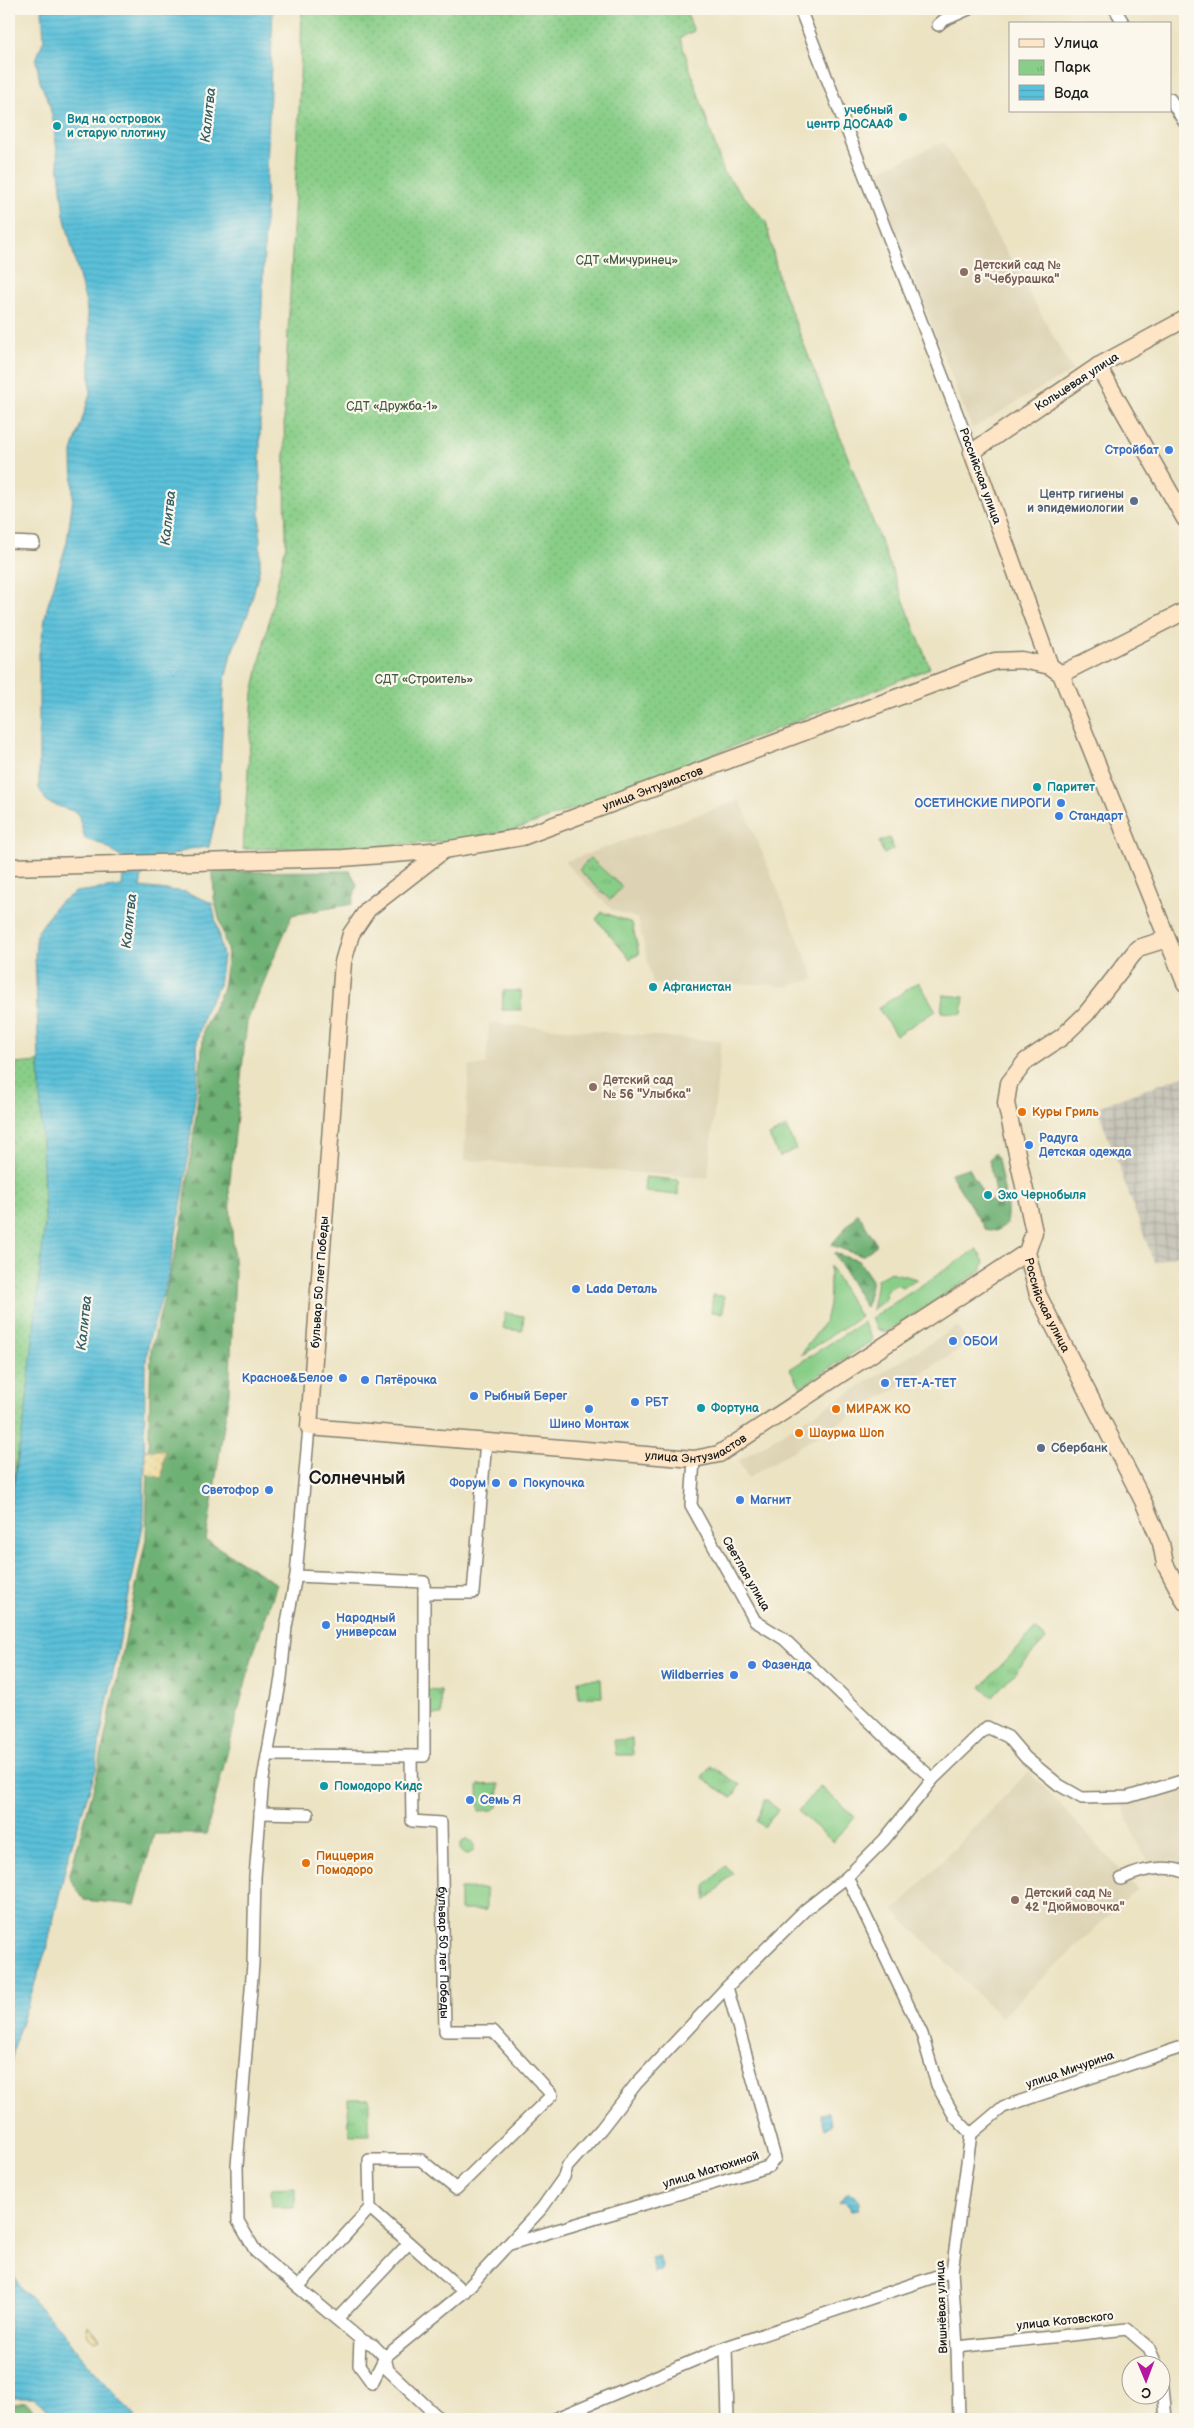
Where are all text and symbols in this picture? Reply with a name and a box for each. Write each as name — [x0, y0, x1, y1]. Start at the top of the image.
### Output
legend — [1009, 22, 1172, 112]
text: Улица — [1054, 34, 1099, 53]
text: Парк — [1054, 58, 1091, 77]
text: Вода — [1054, 84, 1089, 103]
water label: Калитва — [197, 87, 219, 143]
place label: учебный центр ДОСААФ — [806, 103, 894, 132]
marker: учебный центр ДОСААФ — [897, 111, 909, 123]
place label: Вид на островок и старую плотину — [67, 112, 166, 141]
marker: Вид на островок и старую плотину — [51, 120, 63, 132]
park label: СДТ «Мичуринец» — [576, 253, 678, 268]
place label: Детский сад № 8 "Чебурашка" — [974, 258, 1061, 287]
marker: Детский сад № 8 "Чебурашка" — [958, 266, 970, 278]
street label: Кольцевая улица — [1032, 349, 1122, 415]
park label: СДТ «Дружба-1» — [346, 399, 438, 414]
street label: Российская улица — [956, 426, 1004, 526]
place label: Стройбат — [1105, 443, 1159, 458]
marker: Стройбат — [1163, 444, 1175, 456]
place label: Центр гигиены и эпидемиологии — [1027, 487, 1124, 516]
water label: Калитва — [157, 490, 179, 546]
marker: Центр гигиены и эпидемиологии — [1128, 495, 1140, 507]
park label: СДТ «Строитель» — [375, 672, 473, 687]
street label: улица Энтузиастов — [600, 763, 706, 814]
place label: Паритет — [1047, 780, 1095, 795]
marker: Паритет — [1031, 781, 1043, 793]
place label: ОСЕТИНСКИЕ ПИРОГИ — [914, 796, 1051, 811]
marker: ОСЕТИНСКИЕ ПИРОГИ — [1055, 797, 1067, 809]
place label: Стандарт — [1069, 809, 1124, 824]
marker: Стандарт — [1053, 810, 1065, 822]
water label: Калитва — [118, 893, 140, 949]
place label: Афганистан — [662, 980, 732, 995]
marker: Афганистан — [647, 981, 659, 993]
place label: Детский сад № 56 "Улыбка" — [603, 1073, 691, 1102]
marker: Детский сад № 56 "Улыбка" — [587, 1081, 599, 1093]
place label: Куры Гриль — [1032, 1105, 1099, 1120]
marker: Куры Гриль — [1016, 1106, 1028, 1118]
place label: Радуга Детская одежда — [1039, 1131, 1133, 1160]
marker: Радуга Детская одежда — [1023, 1139, 1035, 1151]
place label: Эхо Чернобыля — [998, 1188, 1086, 1203]
marker: Эхо Чернобыля — [982, 1189, 994, 1201]
street label: бульвар 50 лет Победы — [308, 1216, 332, 1348]
street label: Российская улица — [1021, 1256, 1073, 1355]
place label: Lada Dеталь — [586, 1282, 658, 1297]
marker: Lada Dеталь — [570, 1283, 582, 1295]
water label: Калитва — [73, 1295, 95, 1351]
place label: ОБОИ — [963, 1334, 998, 1349]
marker: ОБОИ — [947, 1335, 959, 1347]
place label: Красное&Белое — [242, 1371, 333, 1386]
marker: Красное&Белое — [337, 1372, 349, 1384]
place label: Пятёрочка — [375, 1373, 438, 1388]
marker: Пятёрочка — [359, 1374, 371, 1386]
place label: ТЕТ-А-ТЕТ — [895, 1376, 957, 1391]
marker: ТЕТ-А-ТЕТ — [879, 1377, 891, 1389]
place label: Рыбный Берег — [484, 1389, 568, 1404]
marker: Рыбный Берег — [468, 1390, 480, 1402]
place label: РБТ — [645, 1395, 669, 1410]
marker: РБТ — [629, 1396, 641, 1408]
place label: Фортуна — [711, 1401, 760, 1416]
marker: Фортуна — [695, 1402, 707, 1414]
place label: МИРАЖ КО — [846, 1402, 911, 1417]
marker: Шино Монтаж — [583, 1403, 595, 1415]
marker: МИРАЖ КО — [830, 1403, 842, 1415]
place label: Шино Монтаж — [549, 1417, 629, 1432]
place label: Шаурма Шоп — [809, 1426, 884, 1441]
marker: Шаурма Шоп — [793, 1427, 805, 1439]
street label: улица Энтузиастов — [644, 1430, 750, 1467]
place label: Сбербанк — [1051, 1441, 1108, 1456]
marker: Сбербанк — [1035, 1442, 1047, 1454]
district label: Солнечный — [309, 1468, 405, 1489]
place label: Форум — [449, 1476, 486, 1491]
place label: Покупочка — [523, 1476, 586, 1491]
marker: Форум — [490, 1477, 502, 1489]
marker: Покупочка — [507, 1477, 519, 1489]
place label: Светофор — [201, 1483, 259, 1498]
marker: Светофор — [263, 1484, 275, 1496]
place label: Магнит — [750, 1493, 792, 1508]
marker: Магнит — [734, 1494, 746, 1506]
street label: Светлая улица — [719, 1534, 773, 1614]
place label: Народный универсам — [336, 1611, 397, 1640]
marker: Народный универсам — [320, 1619, 332, 1631]
place label: Фазенда — [762, 1658, 812, 1673]
marker: Фазенда — [746, 1659, 758, 1671]
place label: Wildberries — [661, 1668, 724, 1683]
marker: Wildberries — [728, 1669, 740, 1681]
place label: Помодоро Кидс — [334, 1779, 422, 1794]
marker: Помодоро Кидс — [318, 1780, 330, 1792]
place label: Семь Я — [480, 1793, 521, 1808]
marker: Семь Я — [464, 1794, 476, 1806]
place label: Пиццерия Помодоро — [316, 1849, 374, 1878]
marker: Пиццерия Помодоро — [300, 1857, 312, 1869]
street label: бульвар 50 лет Победы — [435, 1886, 452, 2019]
place label: Детский сад № 42 "Дюймовочка" — [1025, 1886, 1125, 1915]
marker: Детский сад № 42 "Дюймовочка" — [1009, 1894, 1021, 1906]
street label: улица Мичурина — [1024, 2048, 1116, 2092]
street label: улица Матюхиной — [661, 2148, 761, 2192]
street label: Вишнёвая улица — [933, 2260, 951, 2354]
street label: улица Котовского — [1016, 2308, 1114, 2334]
north arrow — [1122, 2356, 1172, 2406]
text: С — [1141, 2384, 1151, 2401]

